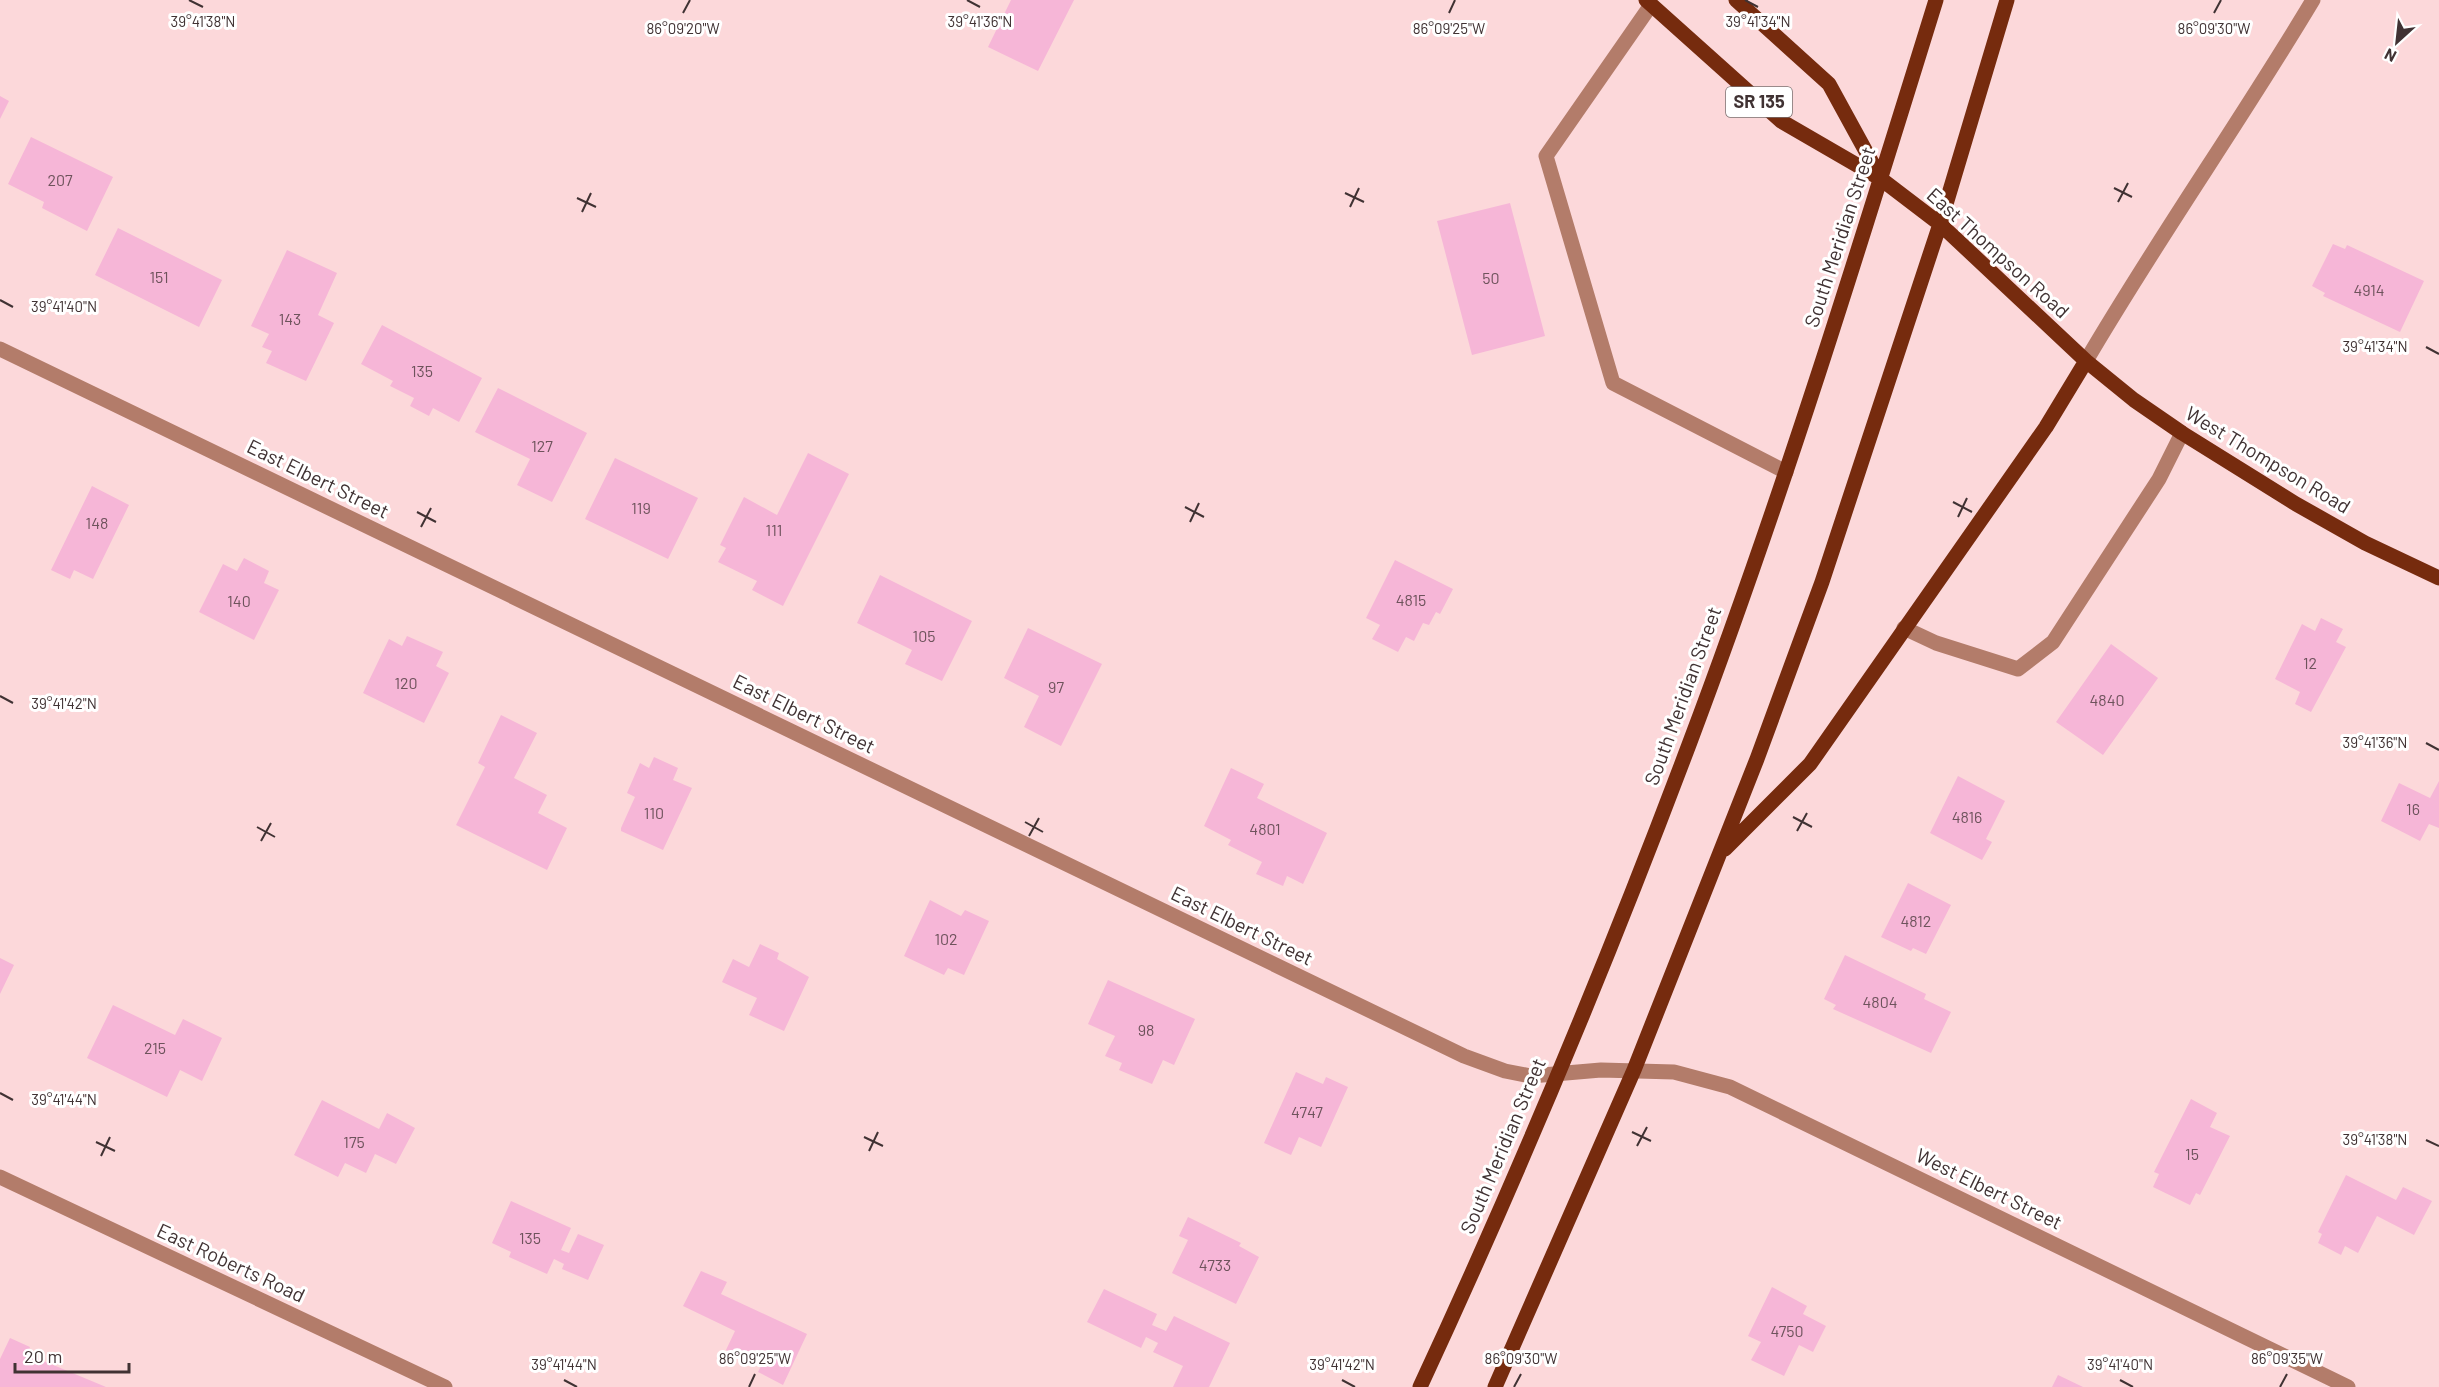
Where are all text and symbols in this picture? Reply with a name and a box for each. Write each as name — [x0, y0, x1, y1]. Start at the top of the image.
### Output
text: 39°41'38"N — [171, 12, 236, 30]
text: 39°41'36"N — [948, 12, 1012, 30]
text: 39°41'34"N — [1725, 12, 1791, 30]
north arrow — [2367, 12, 2427, 72]
text: 86°09'20"W — [646, 19, 720, 37]
text: 86°09'25"W — [1413, 19, 1485, 37]
text: 86°09'30"W — [2178, 19, 2250, 37]
text: N — [2381, 45, 2399, 67]
road number: SR 135 — [1726, 87, 1792, 117]
street label: South Meridian Street — [1799, 143, 1880, 330]
house number: 207 — [47, 170, 73, 189]
street label: East Thompson Road — [1923, 182, 2075, 322]
house number: 151 — [150, 267, 168, 286]
house number: 50 — [1482, 268, 1500, 287]
house number: 4914 — [2353, 280, 2385, 299]
text: 39°41'40"N — [31, 297, 97, 315]
house number: 143 — [279, 309, 301, 328]
text: 39°41'34"N — [2342, 337, 2408, 355]
house number: 135 — [411, 361, 433, 380]
street label: West Thompson Road — [2182, 400, 2355, 518]
street label: East Elbert Street — [244, 433, 393, 523]
house number: 127 — [531, 436, 553, 455]
house number: 119 — [631, 498, 651, 517]
house number: 148 — [86, 513, 108, 532]
house number: 111 — [766, 520, 782, 539]
house number: 4815 — [1396, 590, 1426, 609]
house number: 140 — [227, 591, 251, 610]
street label: South Meridian Street — [1639, 603, 1726, 788]
house number: 105 — [913, 626, 935, 645]
house number: 12 — [2303, 653, 2317, 672]
street label: East Elbert Street — [730, 668, 879, 758]
house number: 120 — [394, 673, 418, 692]
house number: 97 — [1048, 677, 1064, 696]
house number: 4840 — [2089, 690, 2125, 709]
text: 39°41'42"N — [31, 694, 97, 712]
text: 39°41'36"N — [2343, 733, 2407, 751]
house number: 16 — [2406, 799, 2420, 818]
house number: 110 — [644, 803, 664, 822]
house number: 4816 — [1952, 807, 1982, 826]
house number: 4801 — [1249, 819, 1281, 838]
street label: East Elbert Street — [1168, 880, 1317, 970]
house number: 4812 — [1901, 911, 1931, 930]
house number: 102 — [934, 929, 958, 948]
house number: 4804 — [1862, 992, 1898, 1011]
house number: 98 — [1138, 1020, 1154, 1039]
house number: 215 — [144, 1038, 166, 1057]
street label: South Meridian Street — [1454, 1054, 1550, 1237]
text: 39°41'44"N — [31, 1090, 97, 1108]
house number: 4747 — [1291, 1102, 1323, 1121]
text: 39°41'38"N — [2343, 1130, 2408, 1148]
house number: 175 — [343, 1132, 365, 1151]
street label: West Elbert Street — [1912, 1142, 2066, 1234]
house number: 15 — [2185, 1144, 2199, 1163]
street label: East Roberts Road — [154, 1217, 309, 1307]
house number: 135 — [519, 1228, 541, 1247]
house number: 4733 — [1199, 1255, 1231, 1274]
house number: 4750 — [1770, 1321, 1804, 1340]
scale bar — [15, 1336, 129, 1374]
text: 20 m — [24, 1345, 62, 1367]
text: 86°09'25"W — [719, 1349, 791, 1367]
text: 86°09'30"W — [1485, 1349, 1557, 1367]
text: 86°09'35"W — [2251, 1349, 2323, 1367]
text: 39°41'44"N — [531, 1355, 597, 1373]
text: 39°41'42"N — [1309, 1355, 1375, 1373]
text: 39°41'40"N — [2087, 1355, 2153, 1373]

